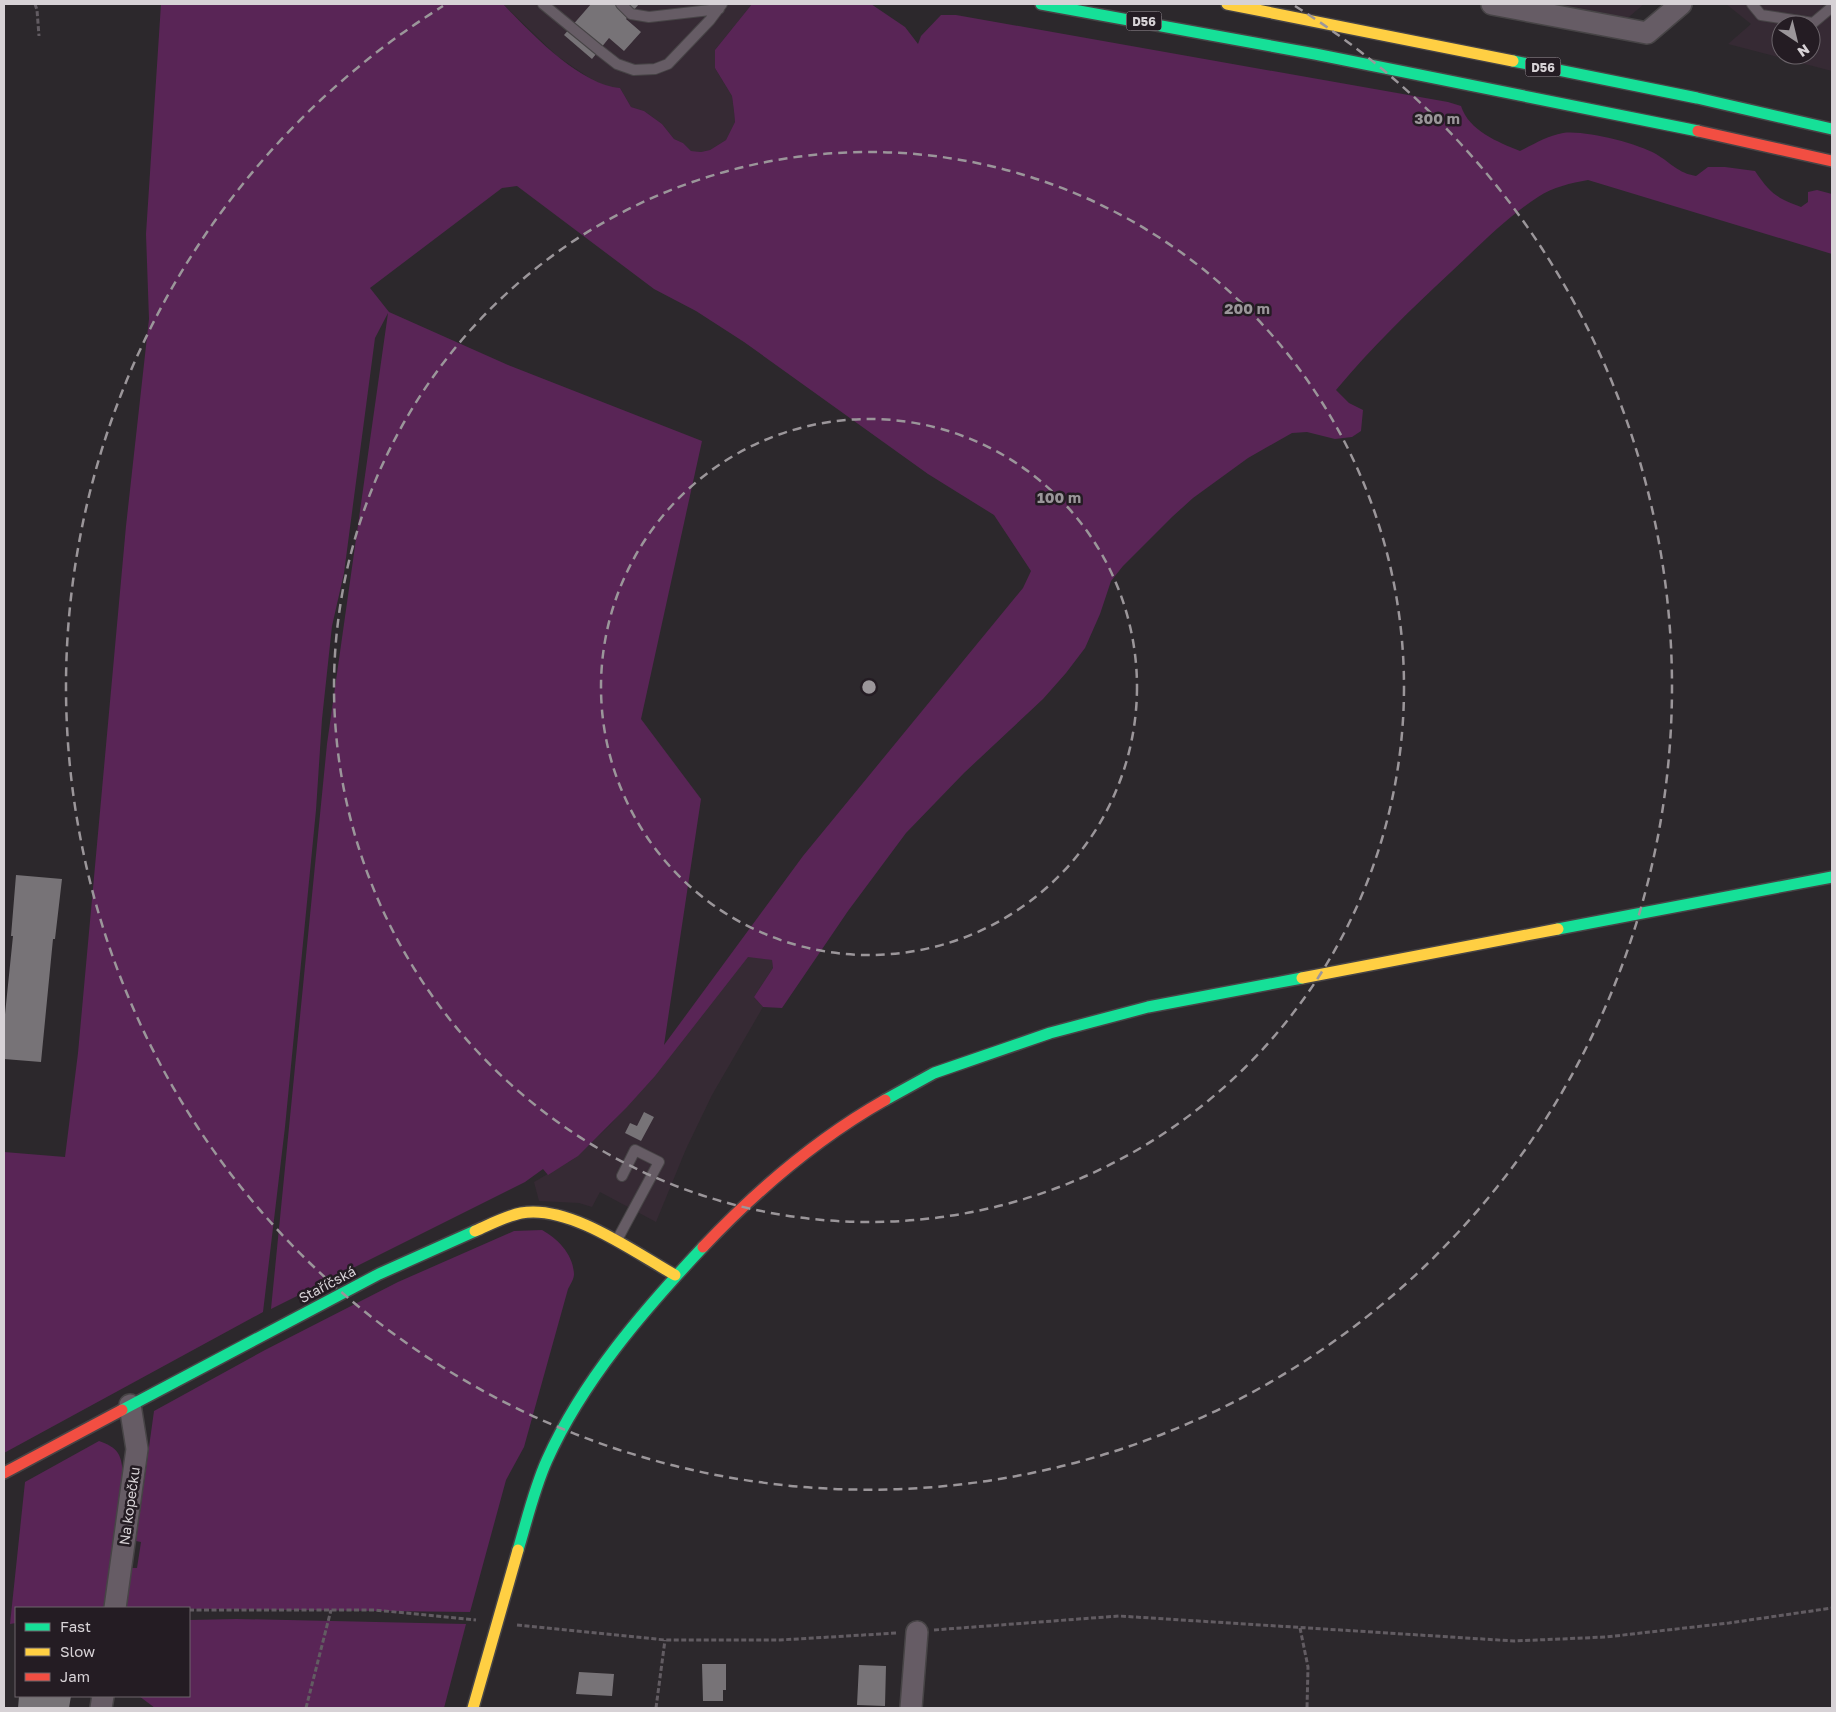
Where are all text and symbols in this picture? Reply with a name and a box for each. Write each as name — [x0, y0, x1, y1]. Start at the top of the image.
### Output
road number: D56 — [1126, 12, 1162, 30]
north arrow — [1771, 15, 1821, 65]
text: N — [1795, 41, 1813, 61]
road number: D56 — [1526, 58, 1560, 76]
text: 300 m — [1414, 109, 1460, 127]
text: 200 m — [1224, 299, 1270, 317]
text: 100 m — [1037, 488, 1081, 506]
centre of rings — [860, 678, 878, 696]
street label: Staříčská — [296, 1262, 358, 1306]
street label: Na kopečku — [115, 1466, 143, 1546]
legend — [15, 1607, 190, 1697]
text: Fast — [60, 1617, 91, 1635]
text: Slow — [60, 1642, 95, 1660]
text: Jam — [60, 1667, 90, 1685]

